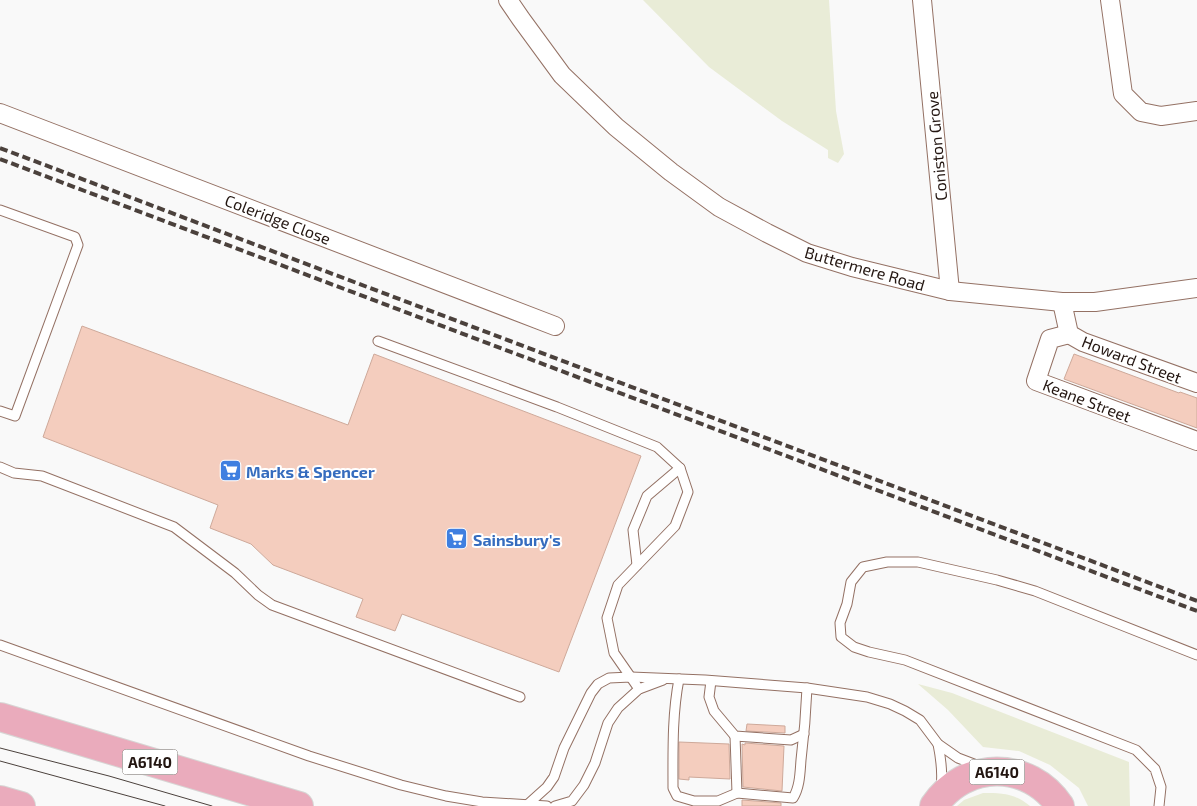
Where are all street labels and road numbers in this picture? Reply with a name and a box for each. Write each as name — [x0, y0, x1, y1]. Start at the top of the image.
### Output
street label: Coniston Grove — [922, 90, 950, 202]
street label: Coleridge Close — [222, 190, 334, 248]
street label: Buttermere Road — [803, 242, 927, 294]
street label: Howard Street — [1080, 331, 1184, 387]
street label: Keane Street — [1040, 375, 1134, 425]
road number: A6140 — [122, 750, 178, 774]
road number: A6140 — [970, 760, 1024, 784]

